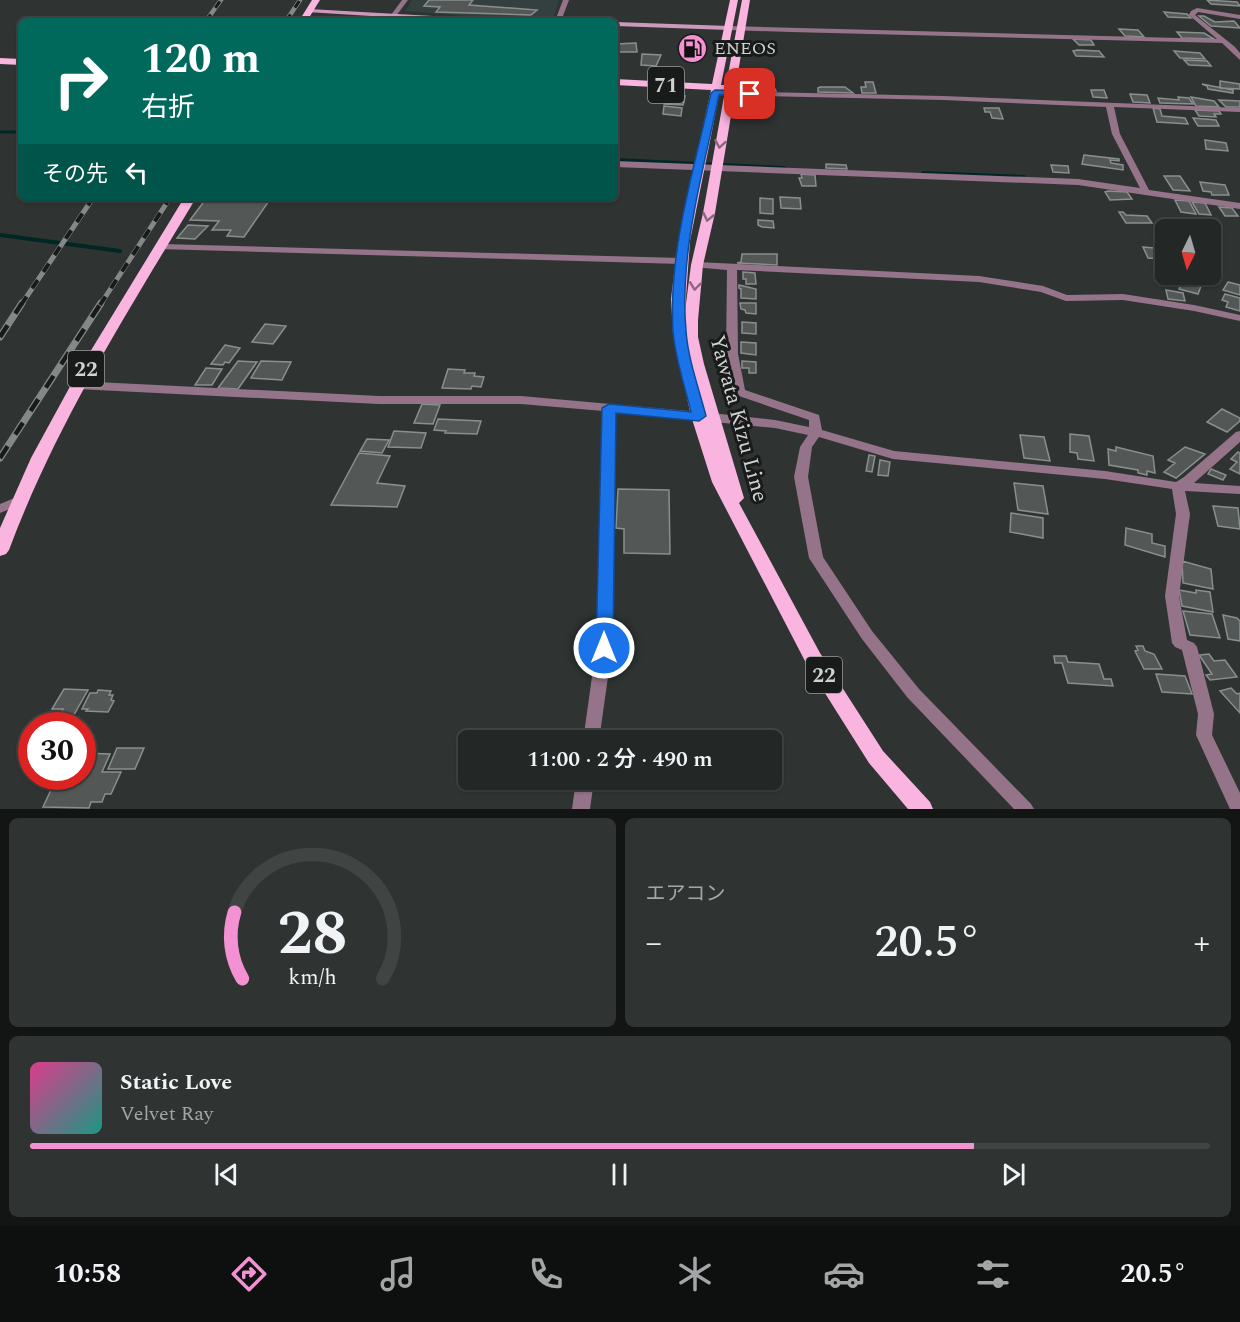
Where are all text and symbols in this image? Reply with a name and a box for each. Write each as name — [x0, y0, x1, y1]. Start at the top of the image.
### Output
text: 120 m — [141, 28, 260, 91]
fuel station icon: ENEOS — [677, 32, 709, 64]
place label: ENEOS — [714, 35, 776, 62]
icon: right — [42, 42, 120, 120]
road number: 71 — [648, 67, 684, 103]
pin — [724, 68, 775, 119]
icon: arrive — [733, 77, 766, 110]
text: 右折 — [141, 87, 195, 129]
one-way arrow — [714, 138, 727, 148]
icon: left — [120, 156, 153, 189]
text: その先 — [42, 158, 108, 191]
one-way arrow — [702, 212, 715, 222]
north arrow — [1155, 219, 1221, 285]
map controls — [1155, 219, 1221, 285]
one-way arrow — [689, 282, 702, 291]
street label: Yawata Kizu Line — [700, 331, 777, 506]
road number: 22 — [68, 351, 104, 387]
position arrow — [572, 616, 636, 680]
road number: 22 — [806, 657, 842, 693]
speed limit sign: 30 — [18, 712, 96, 790]
text: 11:00 · 2 分 · 490 m — [527, 743, 713, 776]
text: エアコン — [646, 879, 726, 909]
text: 28 — [277, 887, 347, 982]
text: 20.5° — [874, 908, 981, 977]
text: − — [646, 918, 662, 968]
text: + — [1193, 918, 1210, 968]
text: km/h — [288, 962, 336, 995]
text: Static Love — [120, 1066, 232, 1099]
text: Velvet Ray — [120, 1099, 213, 1129]
icon: previous — [210, 1158, 243, 1191]
icon: pause — [603, 1158, 636, 1191]
icon: next — [997, 1158, 1030, 1191]
text: 10:58 — [53, 1253, 121, 1295]
icon: directions — [228, 1253, 270, 1295]
icon: music — [377, 1253, 419, 1295]
icon: phone — [525, 1253, 567, 1295]
icon: climate — [674, 1253, 716, 1295]
icon: car — [823, 1253, 865, 1295]
icon: filters — [972, 1253, 1014, 1295]
text: 20.5° — [1120, 1253, 1187, 1295]

